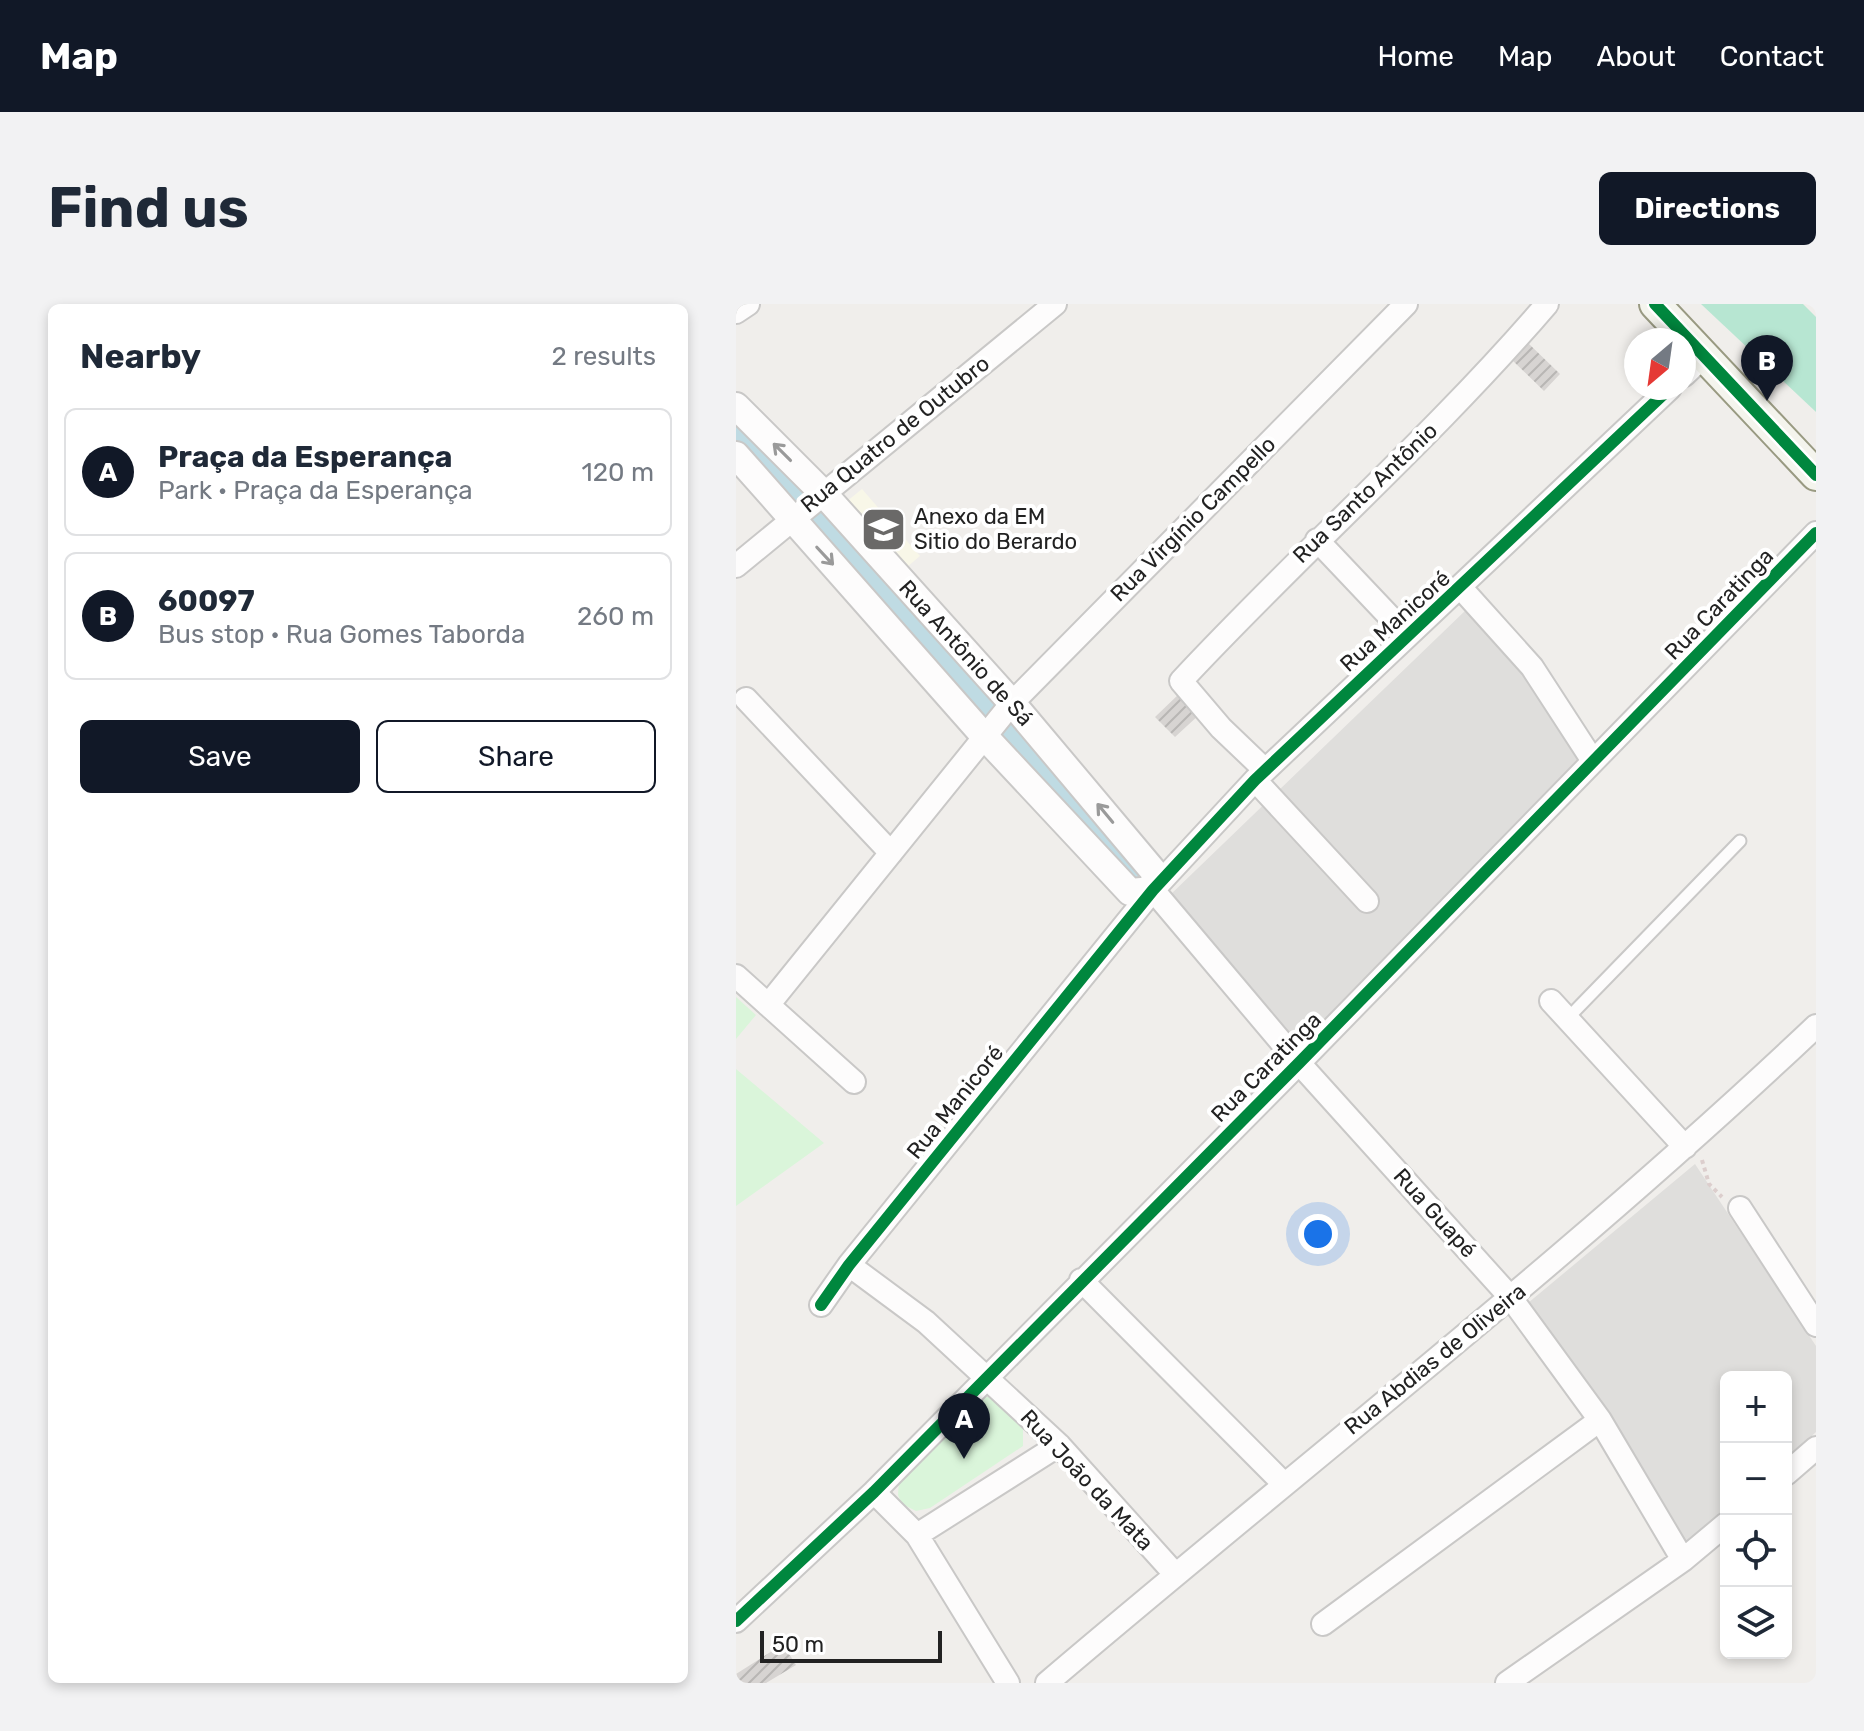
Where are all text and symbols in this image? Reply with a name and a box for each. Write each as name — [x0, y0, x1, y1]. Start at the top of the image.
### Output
text: Map — [40, 33, 118, 79]
text: Home — [1377, 40, 1454, 73]
text: Map — [1498, 40, 1552, 73]
text: About — [1596, 40, 1676, 73]
text: Contact — [1720, 40, 1824, 73]
button: Directions — [1599, 172, 1816, 245]
text: Find us — [48, 175, 249, 241]
north arrow — [1624, 328, 1696, 400]
pin: B — [1741, 335, 1793, 401]
text: Nearby — [80, 336, 201, 377]
text: 2 results — [552, 341, 656, 372]
street label: Rua Quatro de Outubro — [795, 350, 995, 518]
street label: Rua Santo Antônio — [1287, 417, 1443, 569]
street label: Rua Virgínio Campello — [1105, 431, 1281, 607]
text: Praça da Esperança — [158, 439, 452, 475]
one-way arrow — [772, 443, 792, 462]
text: A — [99, 457, 117, 488]
text: 120 m — [582, 457, 654, 488]
text: Park · Praça da Esperança — [158, 475, 473, 506]
place label: Anexo da EM Sitio do Berardo — [914, 503, 1077, 555]
school or university icon: Anexo da EM Sitio do Berardo — [859, 505, 907, 553]
street label: Rua Caratinga — [1659, 543, 1779, 665]
one-way arrow — [815, 545, 833, 565]
street label: Rua Manicoré — [1334, 565, 1456, 677]
street label: Rua Antônio de Sá — [893, 574, 1039, 732]
text: 60097 — [158, 583, 255, 619]
text: B — [99, 601, 117, 632]
text: 260 m — [577, 601, 654, 632]
text: Bus stop · Rua Gomes Taborda — [158, 619, 525, 650]
button: Save — [80, 720, 360, 793]
button: Share — [376, 720, 656, 793]
one-way arrow — [1096, 803, 1114, 823]
street label: Rua Caratinga — [1205, 1006, 1327, 1128]
street label: Rua Manicoré — [901, 1040, 1009, 1164]
street label: Rua Guapé — [1388, 1163, 1482, 1263]
your location — [1298, 1214, 1338, 1254]
street label: Rua Abdias de Oliveira — [1339, 1277, 1531, 1441]
map controls — [1720, 1371, 1792, 1659]
button: + — [1720, 1371, 1792, 1443]
pin: A — [938, 1393, 990, 1459]
street label: Rua João da Mata — [1015, 1404, 1159, 1556]
button: − — [1720, 1443, 1792, 1515]
button: locate — [1720, 1515, 1792, 1587]
button: layers — [1720, 1587, 1792, 1659]
scale bar — [760, 1627, 942, 1663]
text: 50 m — [772, 1631, 824, 1658]

